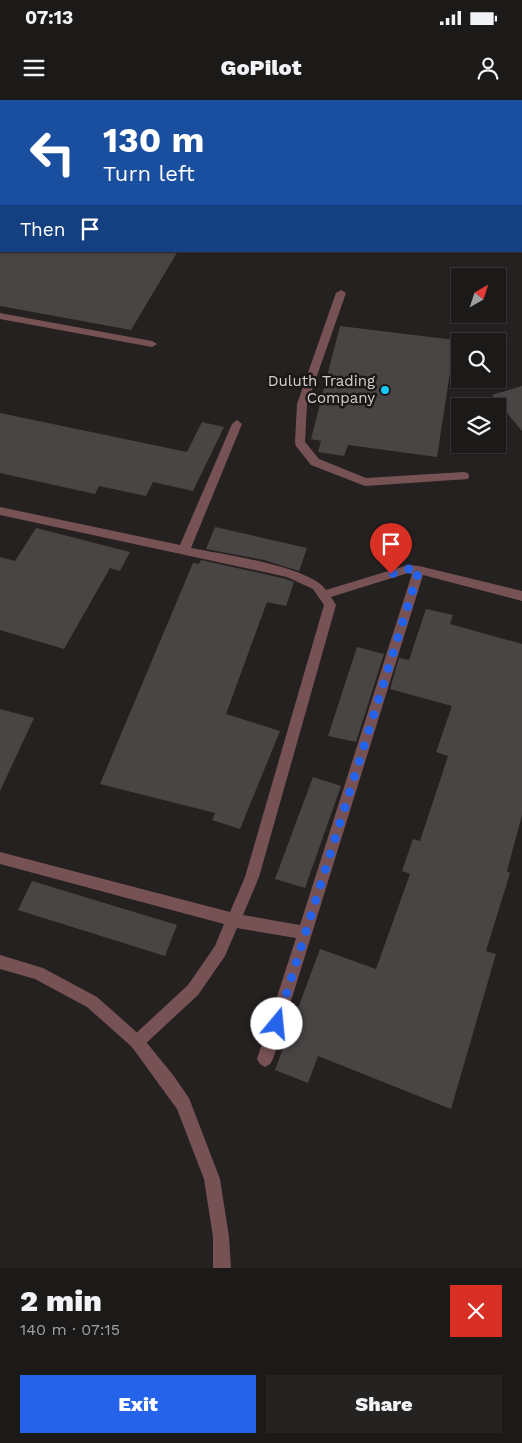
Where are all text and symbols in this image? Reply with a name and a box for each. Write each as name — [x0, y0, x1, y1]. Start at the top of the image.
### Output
text: 07:13 — [25, 6, 73, 29]
icon: menu — [20, 54, 48, 82]
icon: person — [474, 54, 502, 82]
text: GoPilot — [221, 55, 301, 80]
text: 130 m — [103, 119, 204, 161]
icon: left — [20, 120, 85, 185]
text: Turn left — [103, 161, 195, 186]
icon: arrive — [76, 215, 104, 243]
text: Then — [20, 218, 66, 241]
north arrow — [451, 268, 506, 322]
map controls — [451, 268, 506, 453]
button: search — [451, 333, 506, 388]
place label: Duluth Trading Company — [268, 372, 375, 407]
marker: Duluth Trading Company — [379, 384, 391, 396]
button: layers — [451, 398, 506, 453]
pin — [370, 523, 412, 574]
icon: arrive — [377, 530, 405, 558]
position arrow — [250, 997, 302, 1049]
text: 2 min — [20, 1283, 102, 1318]
button: close — [450, 1285, 502, 1337]
text: 140 m · 07:15 — [20, 1320, 120, 1339]
button: Exit — [20, 1375, 256, 1433]
button: Share — [266, 1375, 502, 1433]

